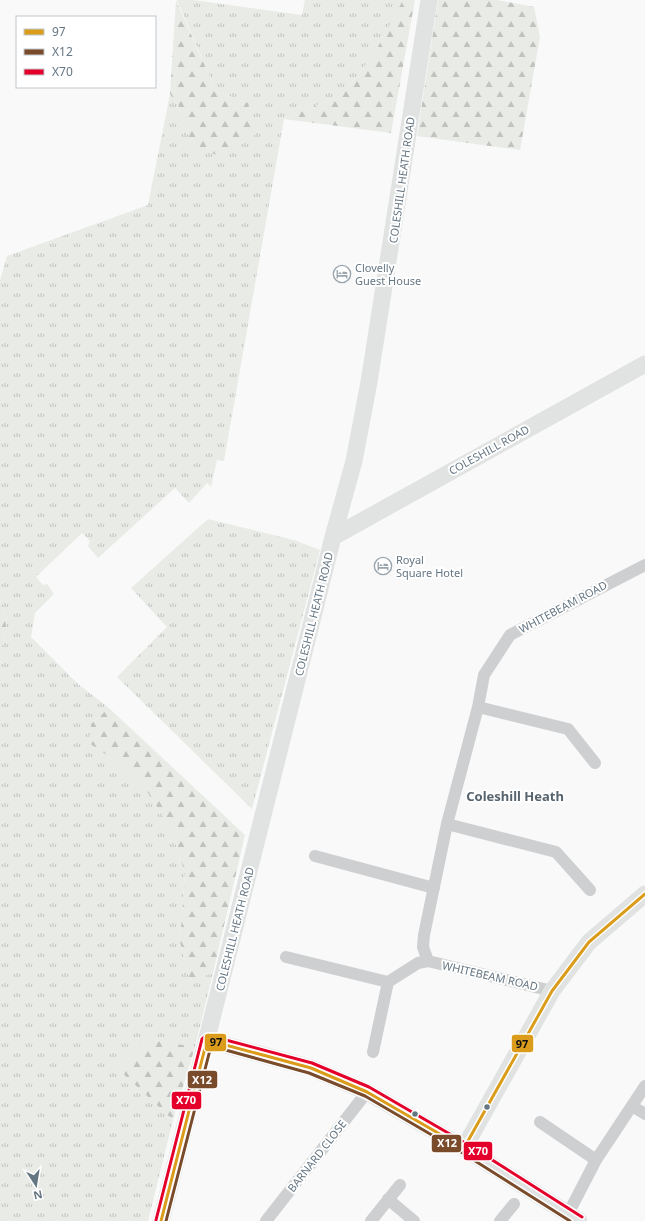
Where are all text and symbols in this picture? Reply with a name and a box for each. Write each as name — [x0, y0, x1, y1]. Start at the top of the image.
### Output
legend — [16, 16, 156, 88]
text: 97 — [52, 23, 66, 40]
text: X12 — [52, 43, 73, 60]
text: X70 — [52, 63, 73, 80]
street label: COLESHILL HEATH ROAD — [385, 116, 418, 244]
place label: Clovelly Guest House — [355, 260, 421, 288]
hotel icon: Clovelly Guest House — [332, 264, 352, 284]
street label: COLESHILL ROAD — [446, 421, 532, 478]
street label: COLESHILL HEATH ROAD — [291, 550, 336, 678]
place label: Royal Square Hotel — [396, 552, 463, 580]
hotel icon: Royal Square Hotel — [373, 556, 393, 576]
street label: WHITEBEAM ROAD — [516, 577, 609, 636]
district label: Coleshill Heath — [466, 787, 564, 805]
street label: COLESHILL HEATH ROAD — [212, 865, 257, 993]
street label: WHITEBEAM ROAD — [441, 957, 539, 994]
line badge: 97 — [204, 1033, 227, 1052]
text: 97 — [210, 1034, 222, 1049]
line badge: 97 — [511, 1034, 534, 1053]
text: 97 — [516, 1036, 528, 1051]
line badge: X12 — [187, 1070, 218, 1089]
text: X12 — [192, 1072, 212, 1087]
line badge: X70 — [171, 1091, 202, 1110]
text: X70 — [176, 1092, 196, 1107]
unlabelled marker — [482, 1102, 492, 1112]
unlabelled marker — [410, 1109, 420, 1119]
street label: BARNARD CLOSE — [284, 1117, 349, 1195]
line badge: X12 — [431, 1134, 462, 1153]
text: X12 — [437, 1135, 457, 1150]
line badge: X70 — [463, 1141, 493, 1161]
text: X70 — [468, 1143, 488, 1158]
north arrow — [16, 1165, 56, 1205]
text: N — [32, 1187, 44, 1204]

